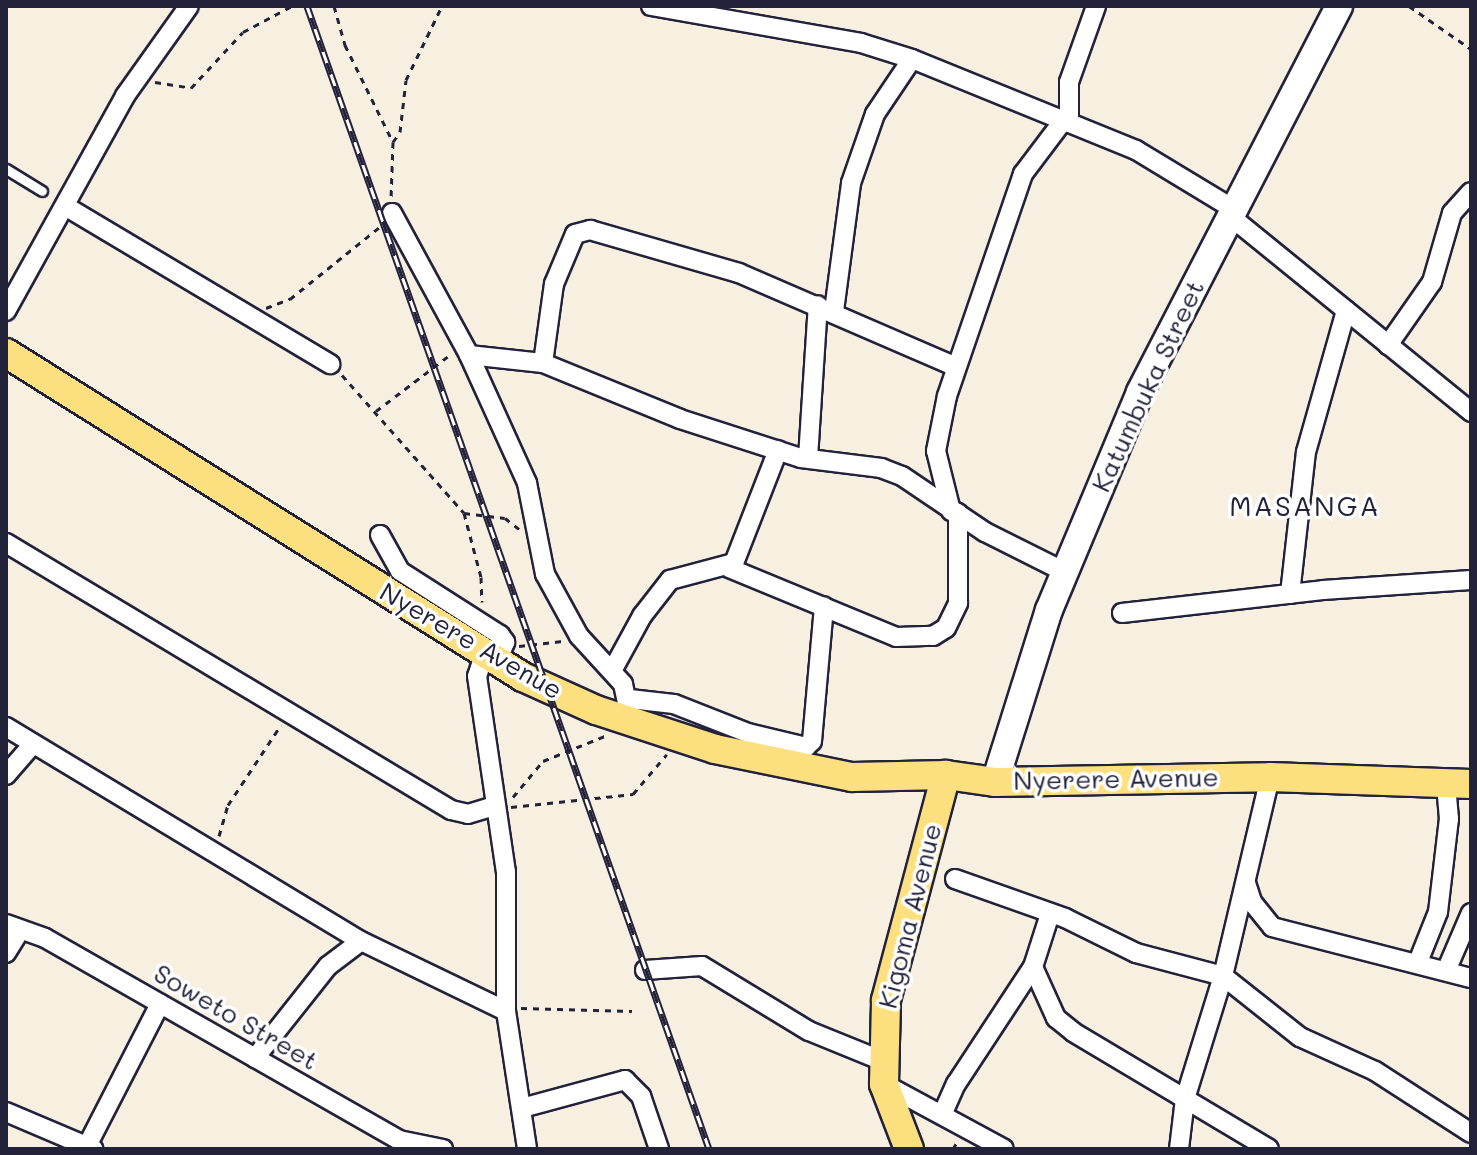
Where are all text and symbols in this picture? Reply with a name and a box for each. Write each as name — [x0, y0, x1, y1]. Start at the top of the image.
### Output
street label: Katumbuka Street — [1085, 275, 1211, 497]
district label: MASANGA — [1229, 488, 1381, 522]
street label: Nyerere Avenue — [374, 576, 568, 706]
street label: Nyerere Avenue — [1013, 762, 1219, 796]
street label: Kigoma Avenue — [872, 820, 948, 1012]
street label: Soweto Street — [148, 957, 324, 1077]

